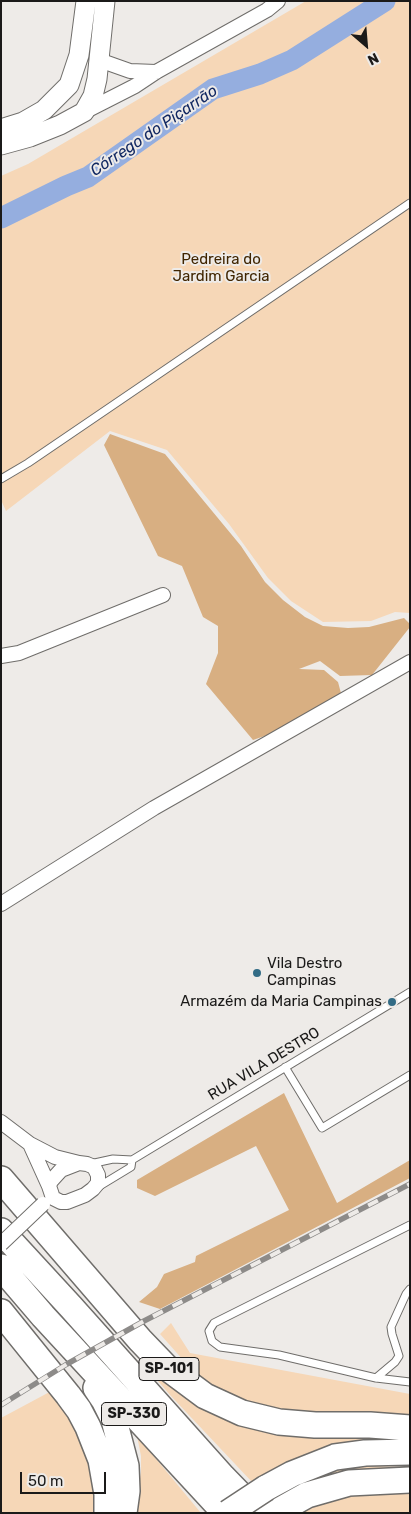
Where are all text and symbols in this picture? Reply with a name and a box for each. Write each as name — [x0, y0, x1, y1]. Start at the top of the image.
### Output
north arrow — [341, 20, 391, 70]
text: N — [365, 49, 381, 69]
water label: Córrego do Piçarrão — [87, 81, 221, 181]
park label: Pedreira do Jardim Garcia — [172, 251, 270, 286]
place label: Vila Destro Campinas — [267, 955, 342, 990]
marker: Vila Destro Campinas — [251, 967, 263, 979]
place label: Armazém da Maria Campinas — [180, 993, 382, 1011]
marker: Armazém da Maria Campinas — [386, 996, 398, 1008]
street label: RUA VILA DESTRO — [205, 1024, 323, 1104]
road number: SP-101 — [139, 1358, 199, 1380]
road number: SP-330 — [102, 1402, 166, 1426]
scale bar — [22, 1462, 109, 1494]
text: 50 m — [28, 1472, 63, 1490]

